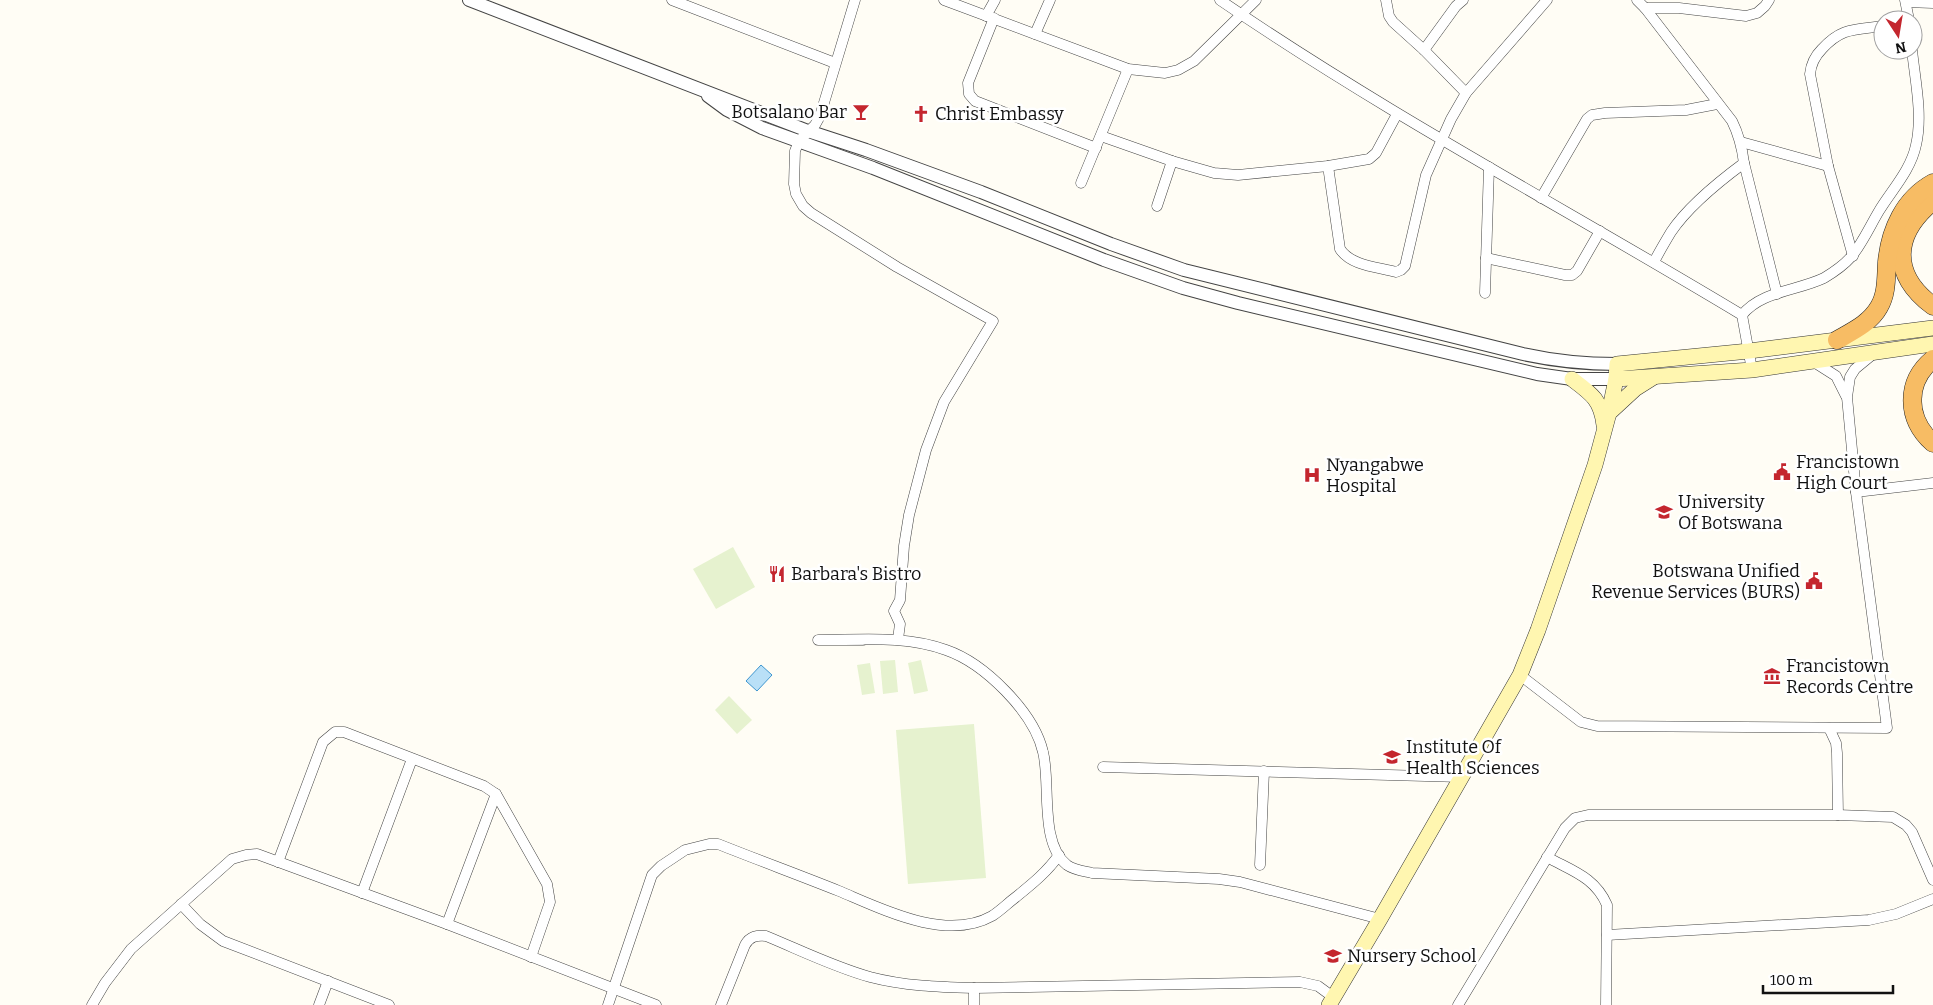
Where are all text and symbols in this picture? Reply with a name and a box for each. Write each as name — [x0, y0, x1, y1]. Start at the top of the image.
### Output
north arrow — [1873, 10, 1923, 60]
text: N — [1893, 38, 1908, 57]
place label: Botsalano Bar — [731, 101, 847, 123]
bar icon: Botsalano Bar — [851, 102, 871, 122]
place label: Christ Embassy — [935, 103, 1064, 125]
church icon: Christ Embassy — [911, 104, 931, 124]
place label: Francistown High Court — [1796, 451, 1900, 494]
place label: Nyangabwe Hospital — [1326, 454, 1424, 497]
public building icon: Francistown High Court — [1772, 462, 1792, 482]
hospital icon: Nyangabwe Hospital — [1302, 465, 1322, 485]
place label: University Of Botswana — [1678, 491, 1783, 534]
school or university icon: University Of Botswana — [1654, 502, 1674, 522]
place label: Botswana Unified Revenue Services (BURS) — [1591, 560, 1800, 603]
place label: Barbara's Bistro — [791, 563, 921, 585]
restaurant icon: Barbara's Bistro — [767, 564, 787, 584]
public building icon: Botswana Unified Revenue Services (BURS) — [1804, 571, 1824, 591]
place label: Francistown Records Centre — [1786, 655, 1913, 698]
museum icon: Francistown Records Centre — [1762, 666, 1782, 686]
place label: Institute Of Health Sciences — [1406, 736, 1540, 779]
school or university icon: Institute Of Health Sciences — [1382, 747, 1402, 767]
place label: Nursery School — [1347, 945, 1476, 967]
school or university icon: Nursery School — [1323, 946, 1343, 966]
scale bar — [1763, 962, 1893, 994]
text: 100 m — [1770, 971, 1813, 989]

